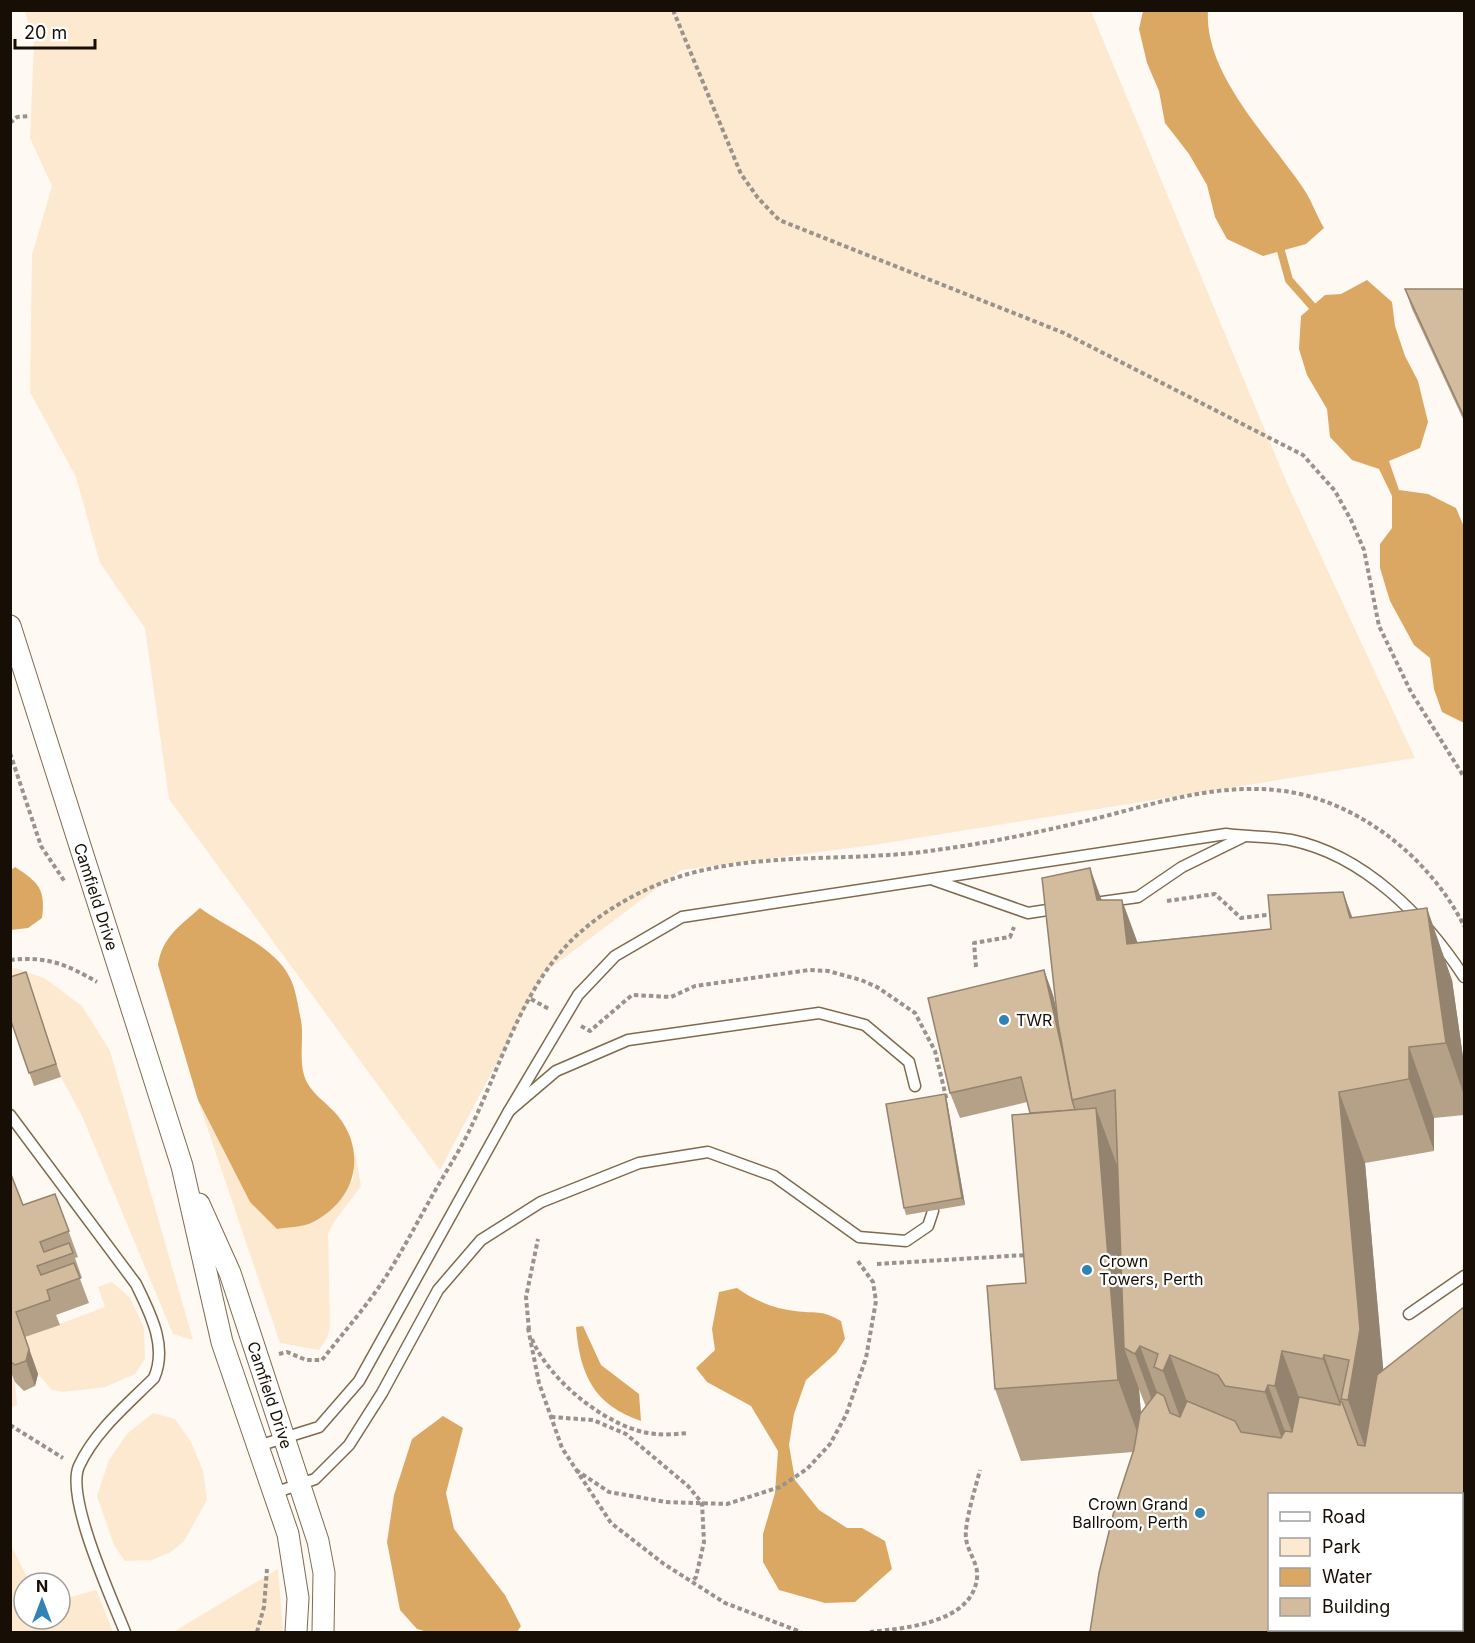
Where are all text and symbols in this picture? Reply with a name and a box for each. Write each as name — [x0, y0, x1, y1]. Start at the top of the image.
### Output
scale bar — [15, 12, 94, 50]
text: 20 m — [24, 22, 67, 43]
street label: Camfield Drive — [70, 840, 123, 953]
place label: TWR — [1016, 1010, 1052, 1030]
marker: TWR — [997, 1013, 1011, 1027]
place label: Crown Towers, Perth — [1099, 1251, 1204, 1289]
marker: Crown Towers, Perth — [1080, 1263, 1094, 1277]
street label: Camfield Drive — [243, 1339, 297, 1451]
legend — [1268, 1493, 1463, 1631]
place label: Crown Grand Ballroom, Perth — [1072, 1494, 1188, 1532]
marker: Crown Grand Ballroom, Perth — [1193, 1506, 1207, 1520]
text: Road — [1322, 1506, 1365, 1527]
text: Park — [1322, 1536, 1361, 1557]
text: Water — [1322, 1566, 1372, 1587]
north arrow — [12, 1571, 72, 1631]
text: N — [36, 1576, 48, 1596]
text: Building — [1322, 1596, 1390, 1617]

